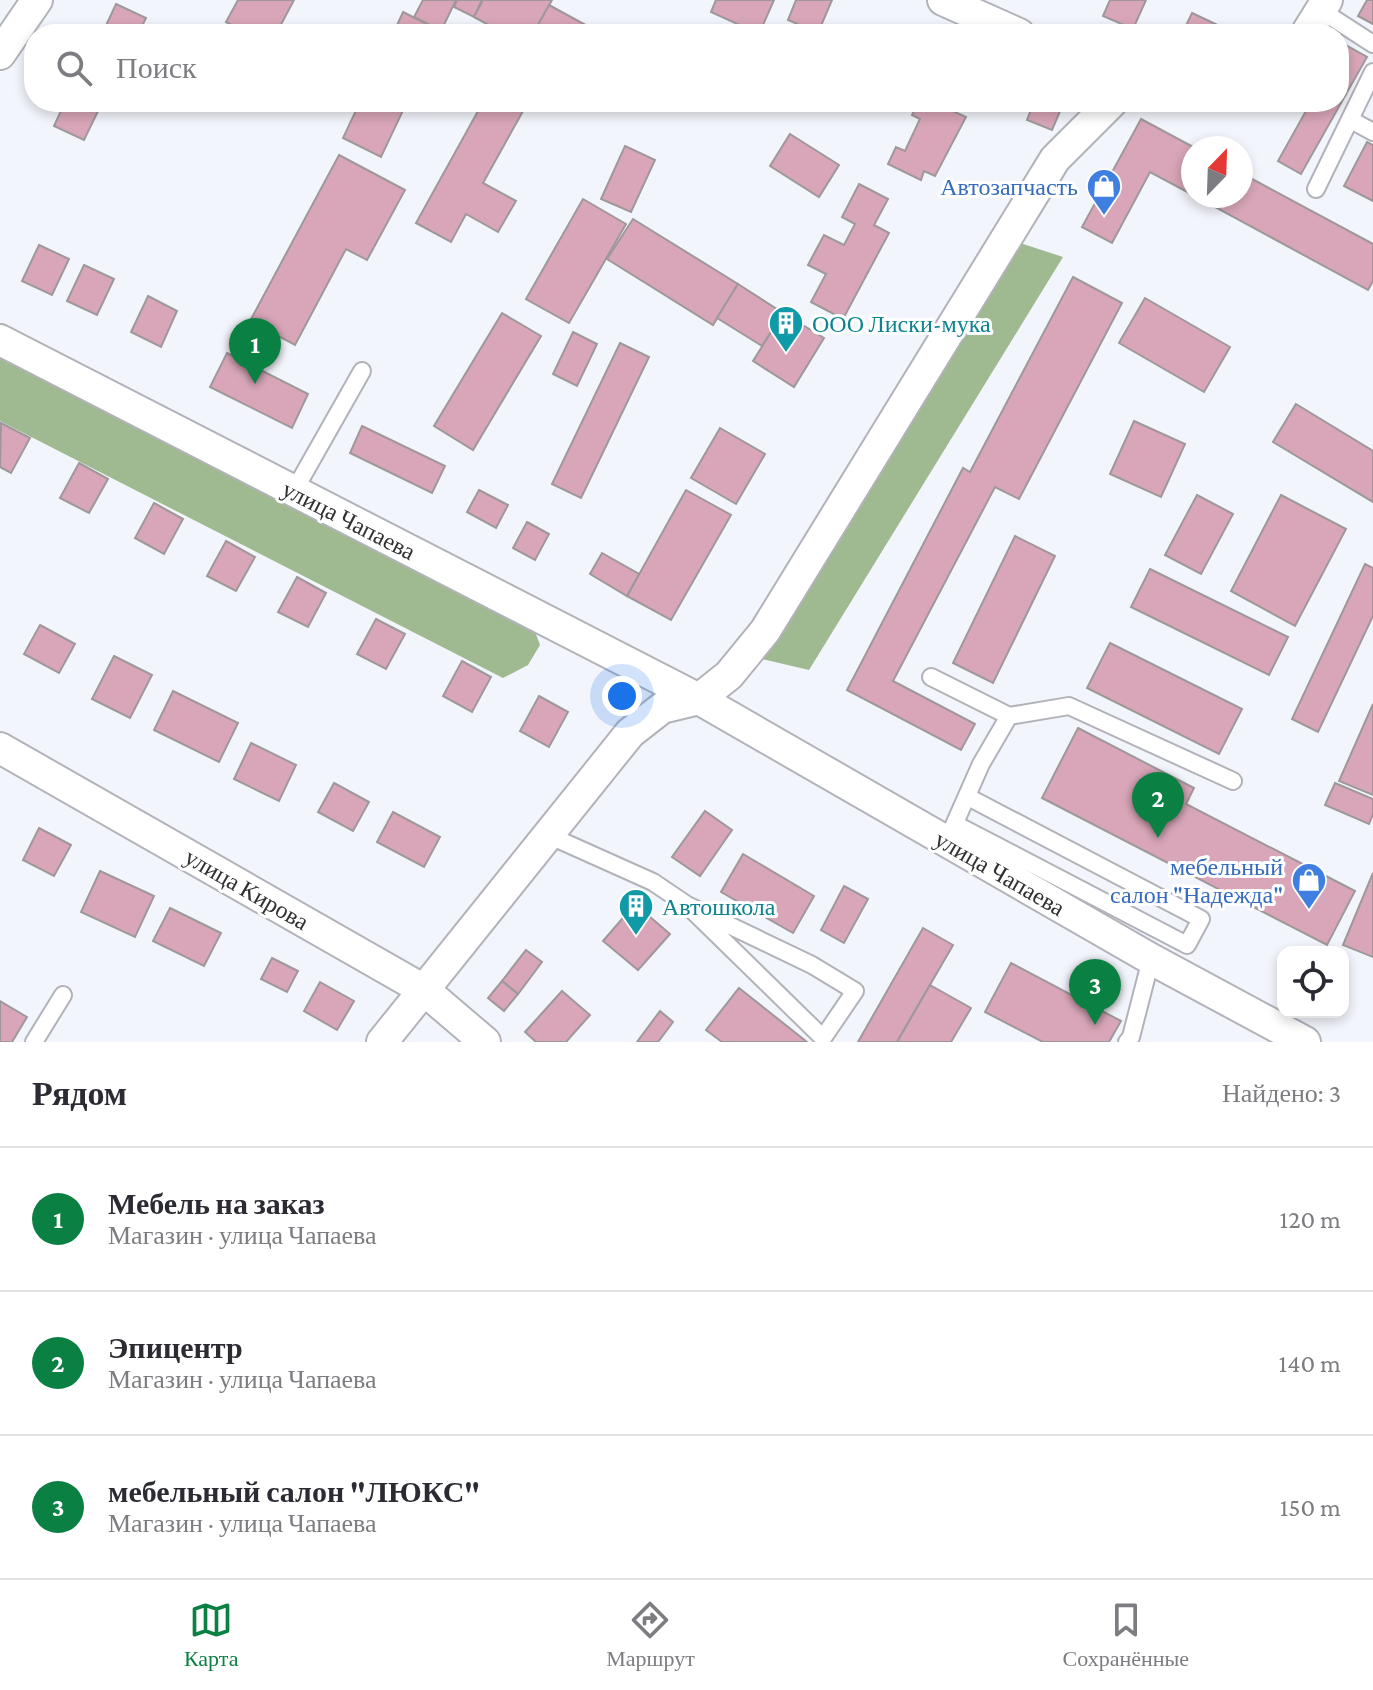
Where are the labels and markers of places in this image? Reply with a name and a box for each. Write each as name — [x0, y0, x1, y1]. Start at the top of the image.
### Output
shop icon: Автозапчасть — [1085, 167, 1123, 217]
place label: Автозапчасть — [940, 173, 1078, 200]
building icon: ООО Лиски-мука — [767, 304, 805, 354]
place label: ООО Лиски-мука — [812, 310, 991, 337]
pin: 1 — [229, 318, 281, 384]
pin: 2 — [1132, 772, 1184, 838]
place label: мебельный салон "Надежда" — [1110, 853, 1283, 908]
shop icon: мебельный салон "Надежда" — [1290, 861, 1328, 911]
building icon: Автошкола — [617, 887, 655, 937]
place label: Автошкола — [662, 893, 776, 920]
pin: 3 — [1069, 959, 1121, 1025]

